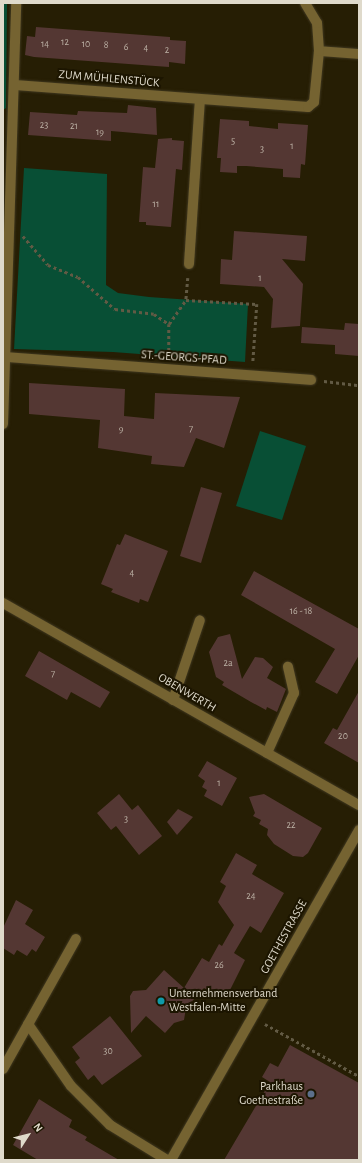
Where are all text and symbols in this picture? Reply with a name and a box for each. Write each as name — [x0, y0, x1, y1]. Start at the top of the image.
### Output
house number: 12 — [61, 37, 69, 49]
house number: 14 — [41, 39, 49, 51]
house number: 10 — [82, 39, 90, 51]
house number: 8 — [104, 40, 108, 52]
house number: 6 — [124, 42, 128, 54]
house number: 4 — [144, 43, 148, 55]
house number: 2 — [165, 45, 169, 57]
street label: ZUM MÜHLENSTÜCK — [58, 67, 160, 91]
house number: 23 — [40, 120, 48, 132]
house number: 21 — [70, 121, 78, 133]
house number: 19 — [96, 127, 104, 139]
house number: 5 — [231, 136, 235, 148]
house number: 1 — [290, 141, 294, 153]
house number: 3 — [260, 144, 264, 156]
house number: 11 — [153, 199, 159, 211]
house number: 1 — [258, 273, 262, 285]
street label: ST.-GEORGS-PFAD — [141, 348, 227, 368]
house number: 9 — [119, 424, 123, 436]
house number: 7 — [189, 424, 193, 436]
house number: 4 — [130, 568, 134, 580]
house number: 16 - 18 — [290, 606, 312, 618]
house number: 2a — [223, 658, 233, 670]
house number: 7 — [51, 669, 55, 681]
street label: OBENWERTH — [155, 671, 219, 715]
house number: 20 — [338, 731, 348, 743]
house number: 1 — [217, 778, 221, 790]
house number: 3 — [124, 814, 128, 826]
house number: 22 — [286, 820, 296, 832]
house number: 24 — [246, 891, 256, 903]
street label: GOETHESTRASSE — [258, 897, 310, 977]
house number: 26 — [214, 960, 224, 972]
place label: Unternehmensverband Westfalen-Mitte — [169, 987, 277, 1015]
marker: Unternehmensverband Westfalen-Mitte — [156, 996, 166, 1006]
house number: 30 — [103, 1046, 113, 1058]
place label: Parkhaus Goethestraße — [239, 1080, 303, 1108]
marker: Parkhaus Goethestraße — [306, 1089, 316, 1099]
north arrow — [8, 1115, 48, 1155]
text: N — [31, 1121, 45, 1134]

